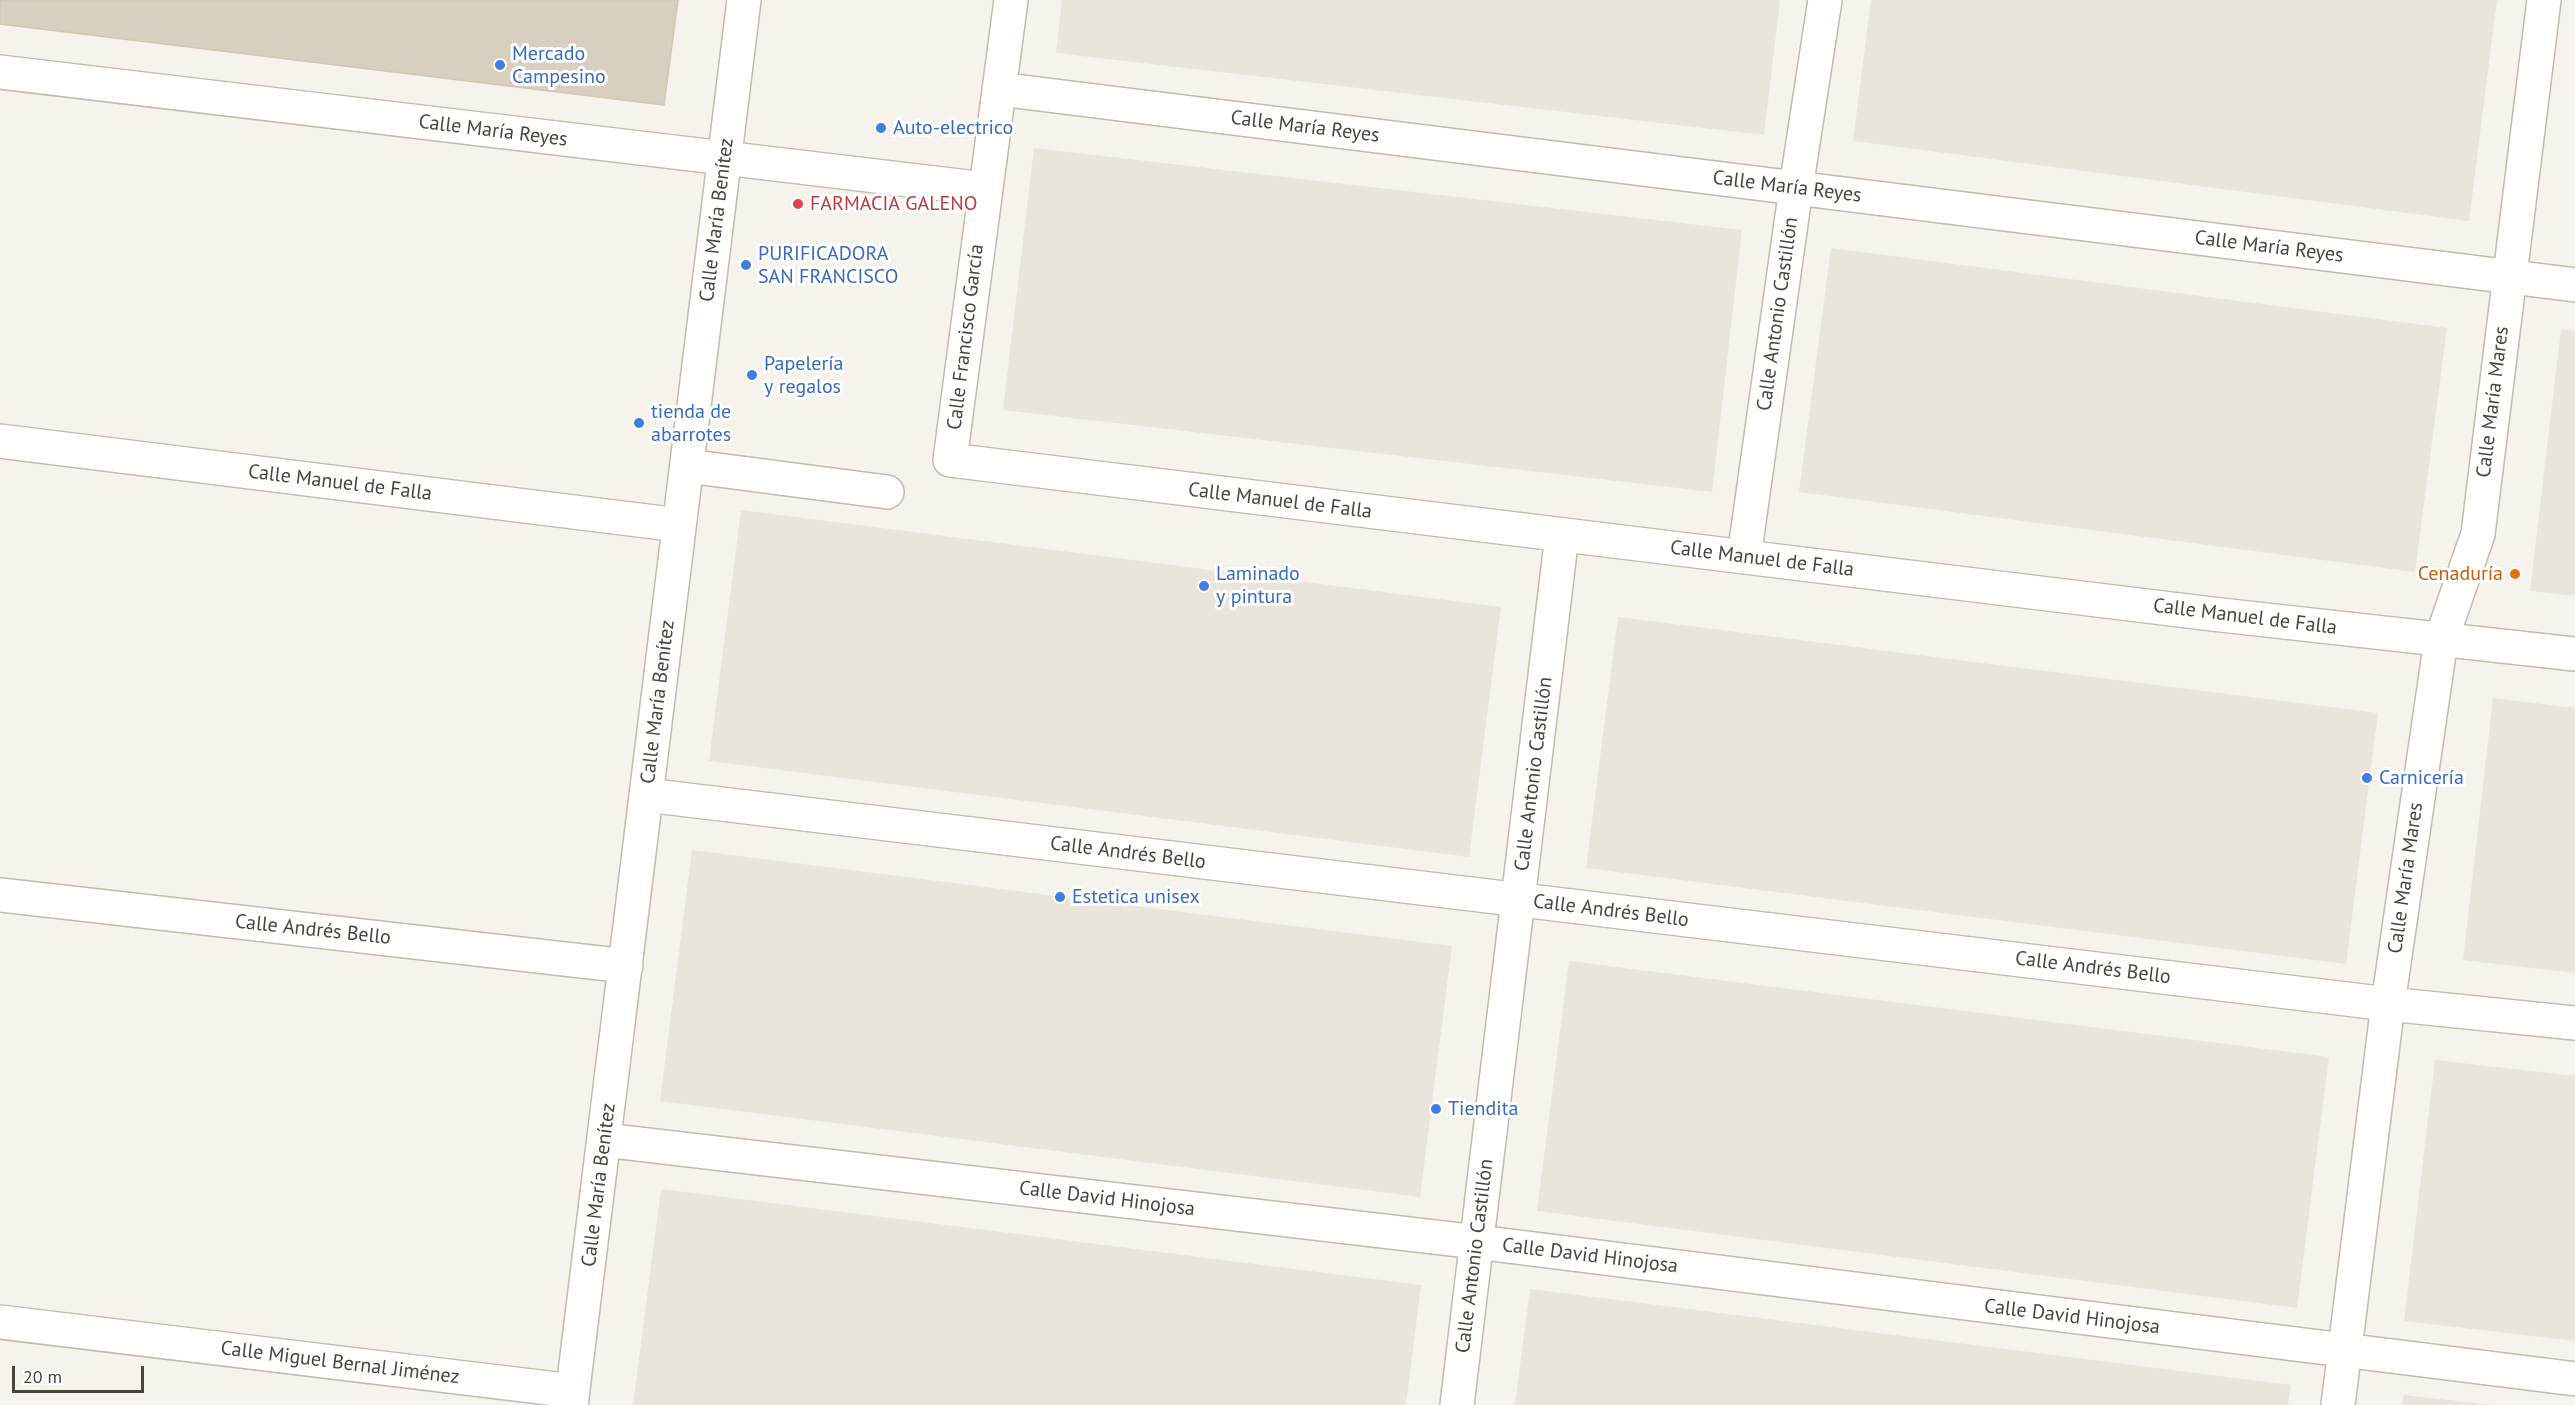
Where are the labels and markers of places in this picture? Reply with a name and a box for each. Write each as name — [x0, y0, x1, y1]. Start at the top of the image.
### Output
place label: Mercado Campesino — [512, 42, 606, 89]
marker: Mercado Campesino — [493, 58, 507, 72]
place label: Auto-electrico — [893, 116, 1013, 140]
marker: Auto-electrico — [874, 121, 888, 135]
place label: FARMACIA GALENO — [810, 192, 977, 216]
marker: FARMACIA GALENO — [791, 197, 805, 211]
place label: PURIFICADORA SAN FRANCISCO — [758, 242, 898, 289]
marker: PURIFICADORA SAN FRANCISCO — [739, 258, 753, 272]
place label: Papelería y regalos — [764, 352, 843, 399]
marker: Papelería y regalos — [745, 368, 759, 382]
place label: tienda de abarrotes — [651, 400, 731, 447]
marker: tienda de abarrotes — [632, 416, 646, 430]
place label: Laminado y pintura — [1216, 562, 1300, 609]
place label: Cenaduría — [2418, 562, 2503, 586]
marker: Cenaduría — [2508, 567, 2522, 581]
marker: Laminado y pintura — [1197, 579, 1211, 593]
place label: Carnicería — [2379, 766, 2464, 790]
marker: Carnicería — [2360, 771, 2374, 785]
place label: Estetica unisex — [1072, 885, 1200, 909]
marker: Estetica unisex — [1053, 890, 1067, 904]
place label: Tiendita — [1448, 1097, 1518, 1121]
marker: Tiendita — [1429, 1102, 1443, 1116]

